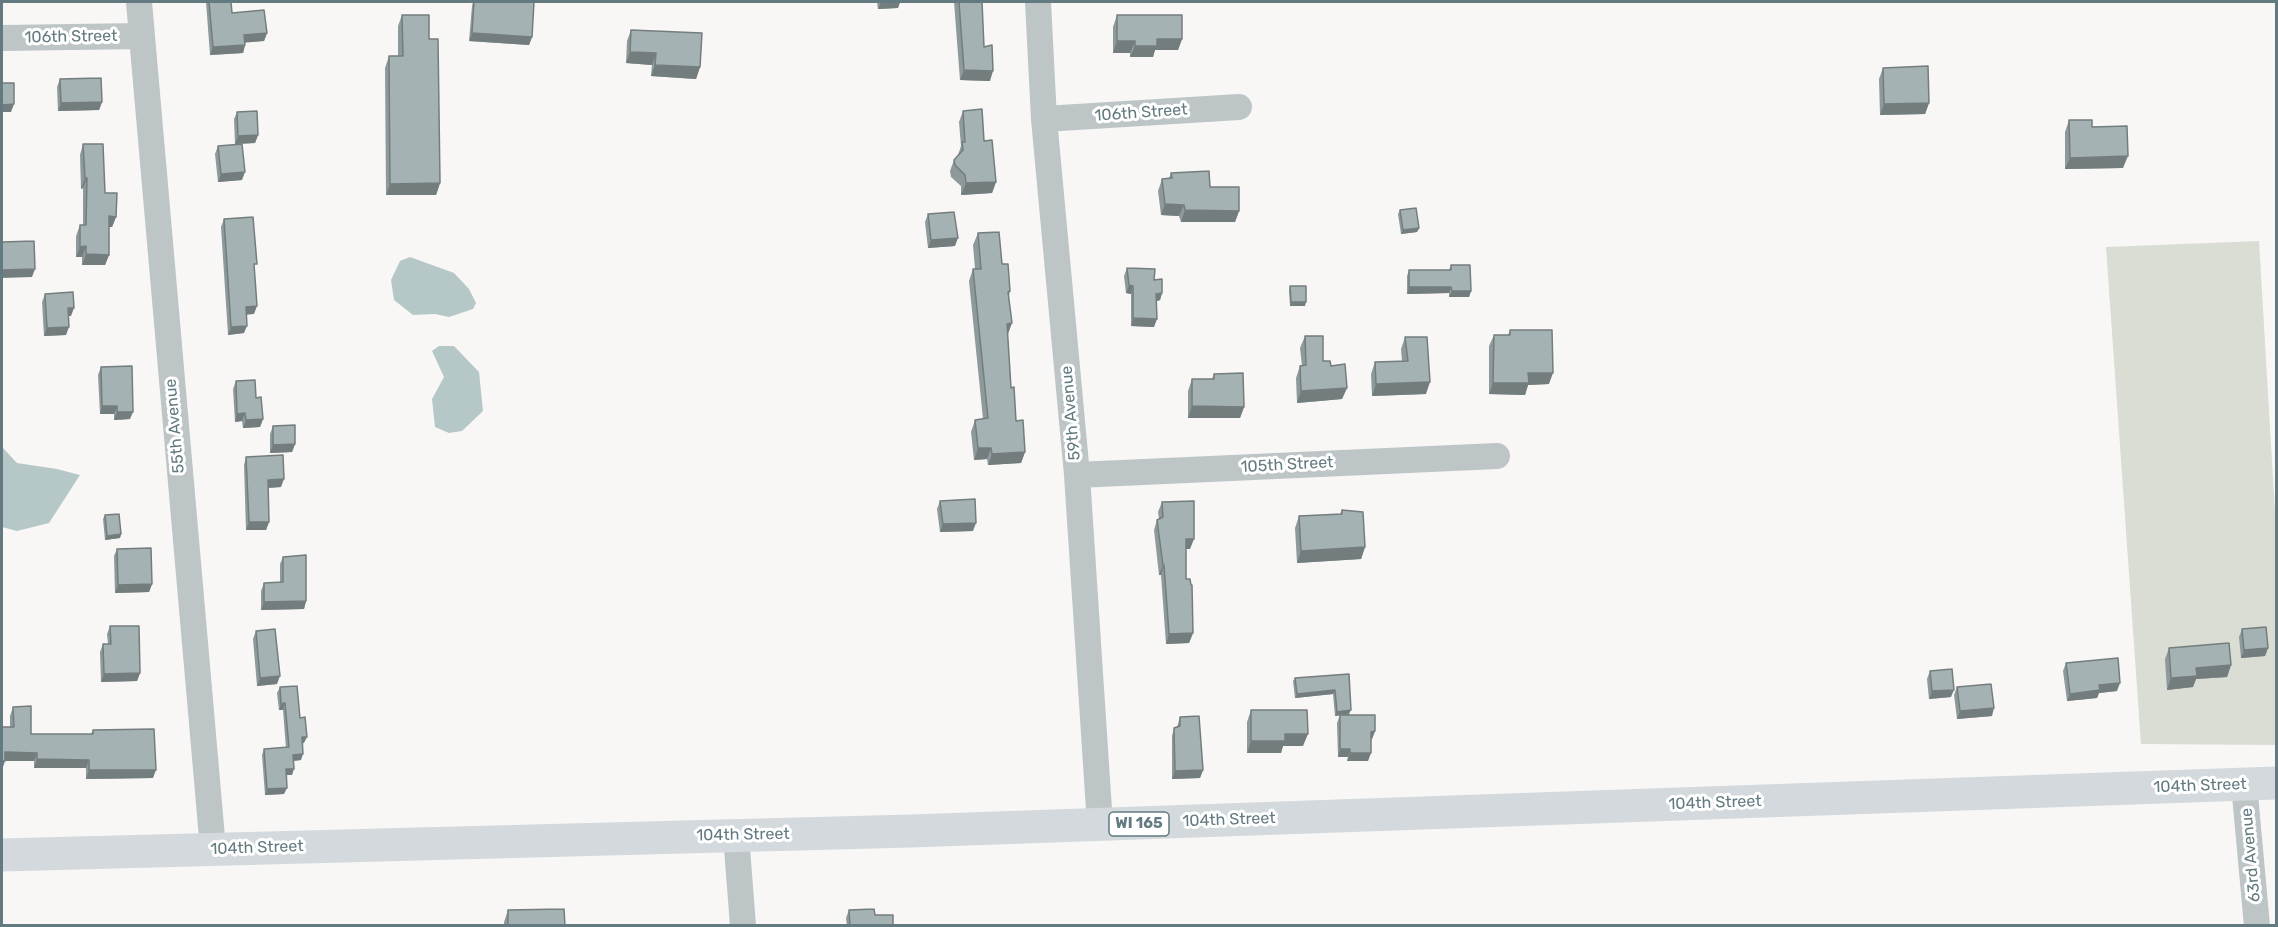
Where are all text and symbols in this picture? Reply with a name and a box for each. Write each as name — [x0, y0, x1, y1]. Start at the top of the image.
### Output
street label: 106th Street — [24, 27, 118, 47]
street label: 106th Street — [1094, 100, 1188, 126]
street label: 59th Avenue — [1057, 365, 1085, 461]
street label: 55th Avenue — [161, 378, 189, 474]
street label: 105th Street — [1240, 453, 1334, 477]
street label: 104th Street — [2153, 775, 2247, 797]
street label: 104th Street — [1668, 792, 1762, 814]
street label: 63rd Avenue — [2237, 807, 2265, 903]
street label: 104th Street — [1182, 809, 1276, 831]
road number: WI 165 — [1109, 812, 1169, 836]
street label: 104th Street — [696, 825, 790, 845]
street label: 104th Street — [210, 837, 304, 859]

